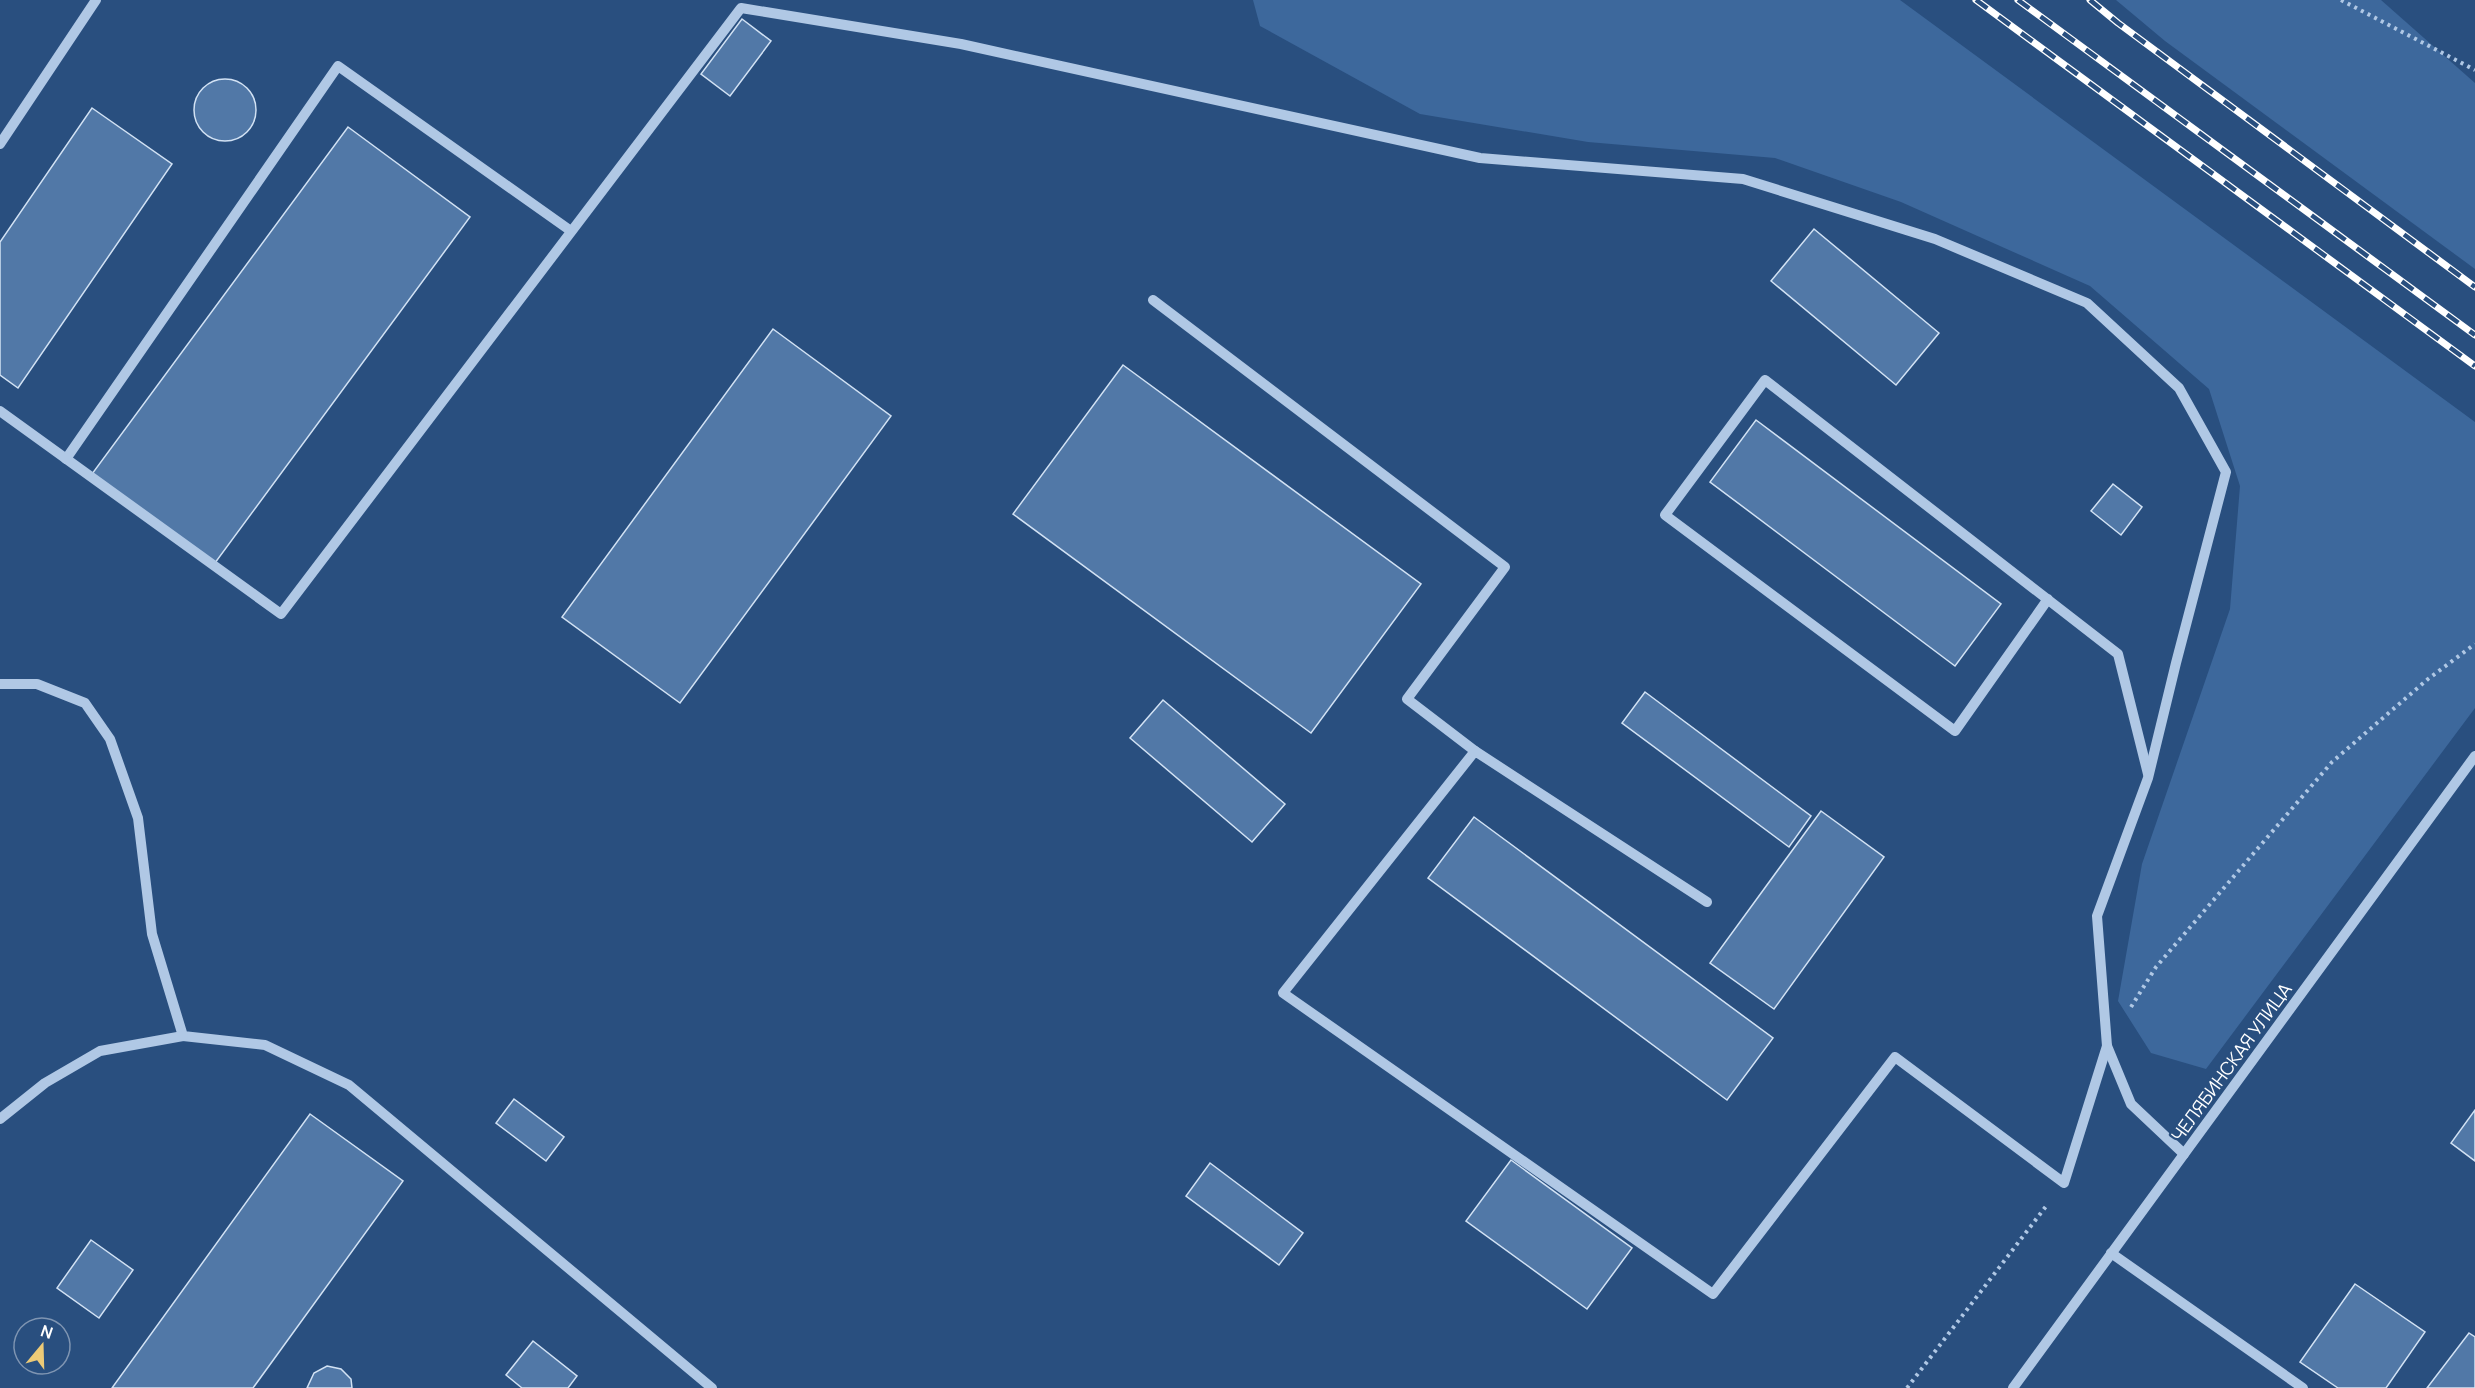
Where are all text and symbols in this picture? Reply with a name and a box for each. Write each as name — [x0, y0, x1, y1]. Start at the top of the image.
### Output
street label: ЧЕЛЯБИНСКАЯ УЛИЦА — [2165, 977, 2297, 1146]
north arrow — [12, 1316, 72, 1376]
text: N — [38, 1320, 56, 1344]

